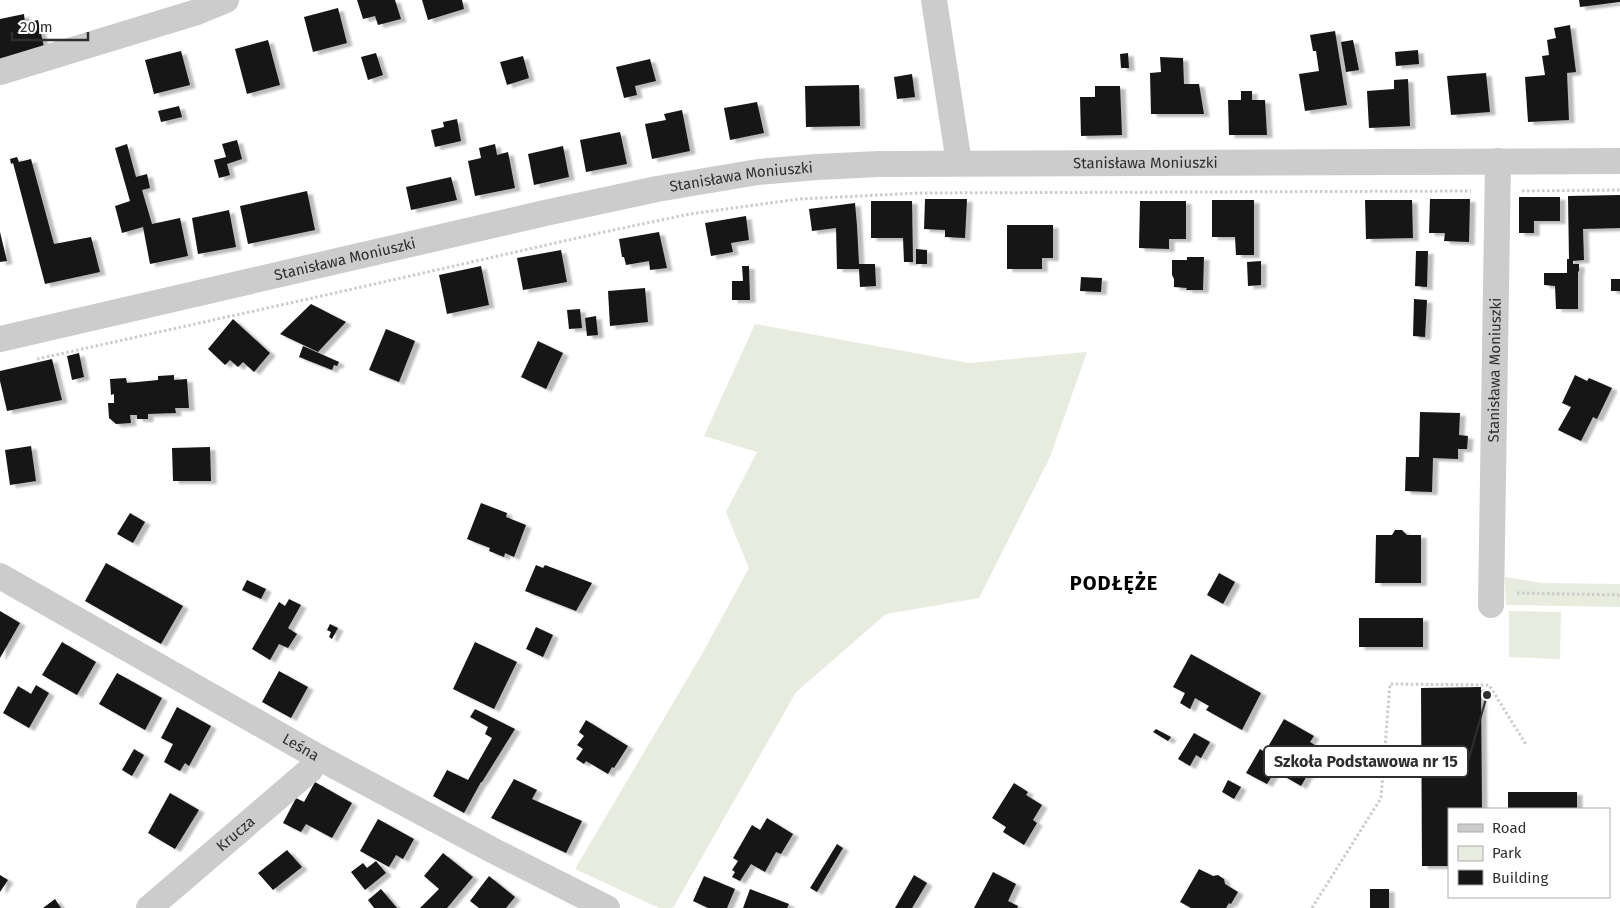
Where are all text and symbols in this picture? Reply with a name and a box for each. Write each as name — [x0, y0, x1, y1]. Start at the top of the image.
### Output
scale bar — [12, 10, 89, 42]
text: 20 m — [20, 18, 53, 36]
street label: Stanisława Moniuszki — [1073, 154, 1218, 172]
street label: Stanisława Moniuszki — [668, 158, 814, 196]
street label: Stanisława Moniuszki — [272, 234, 417, 284]
street label: Stanisława Moniuszki — [1485, 298, 1505, 442]
district label: PODŁĘŻE — [1070, 571, 1158, 595]
street label: Leśna — [279, 730, 322, 765]
callout: Szkoła Podstawowa nr 15 — [1264, 746, 1468, 777]
text: Szkoła Podstawowa nr 15 — [1274, 752, 1458, 771]
legend — [1448, 808, 1610, 898]
street label: Krucza — [213, 812, 259, 855]
text: Road — [1492, 819, 1527, 837]
text: Park — [1492, 844, 1522, 862]
text: Building — [1492, 869, 1548, 887]

